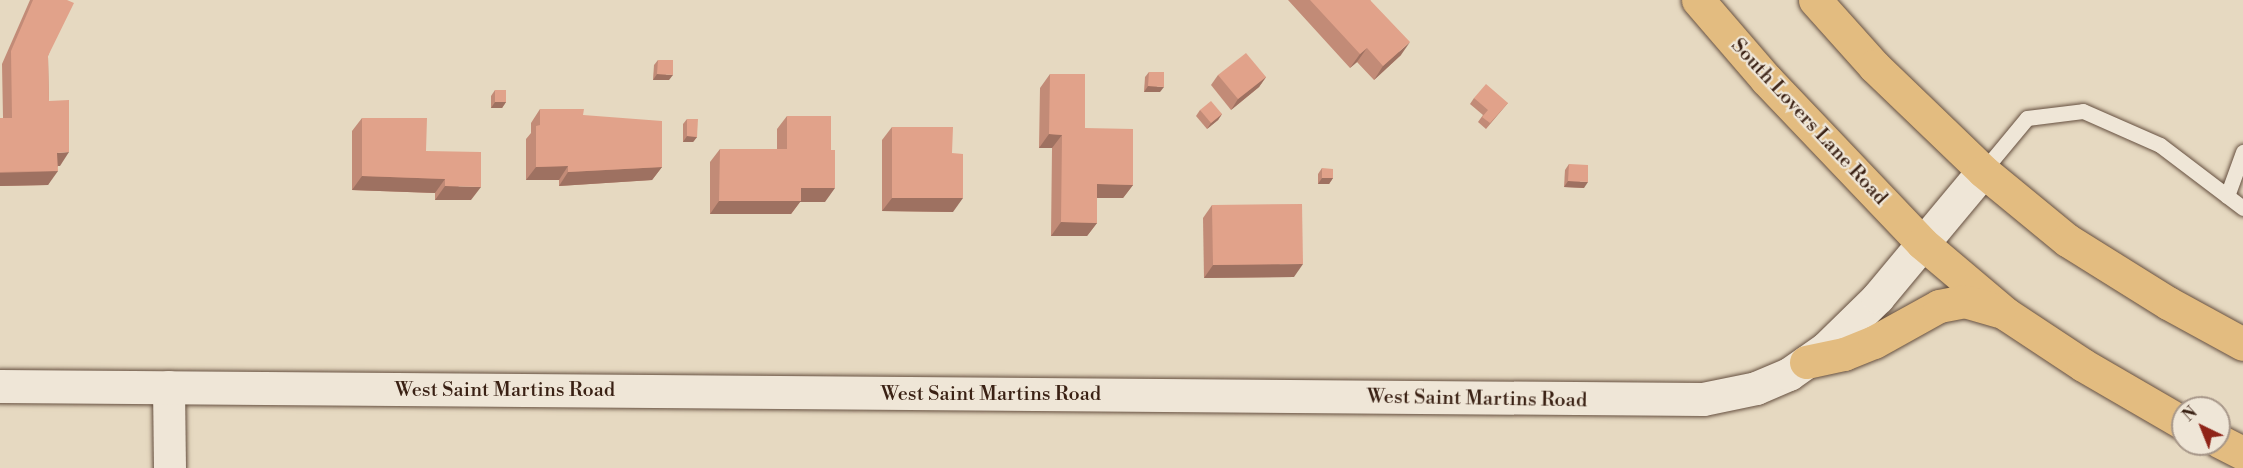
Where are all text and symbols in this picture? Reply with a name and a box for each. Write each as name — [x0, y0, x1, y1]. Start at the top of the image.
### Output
street label: South Lovers Lane Road — [1726, 34, 1892, 210]
street label: West Saint Martins Road — [395, 378, 615, 402]
street label: West Saint Martins Road — [881, 382, 1101, 406]
street label: West Saint Martins Road — [1367, 385, 1587, 413]
north arrow — [2171, 396, 2231, 456]
text: N — [2179, 403, 2202, 426]

